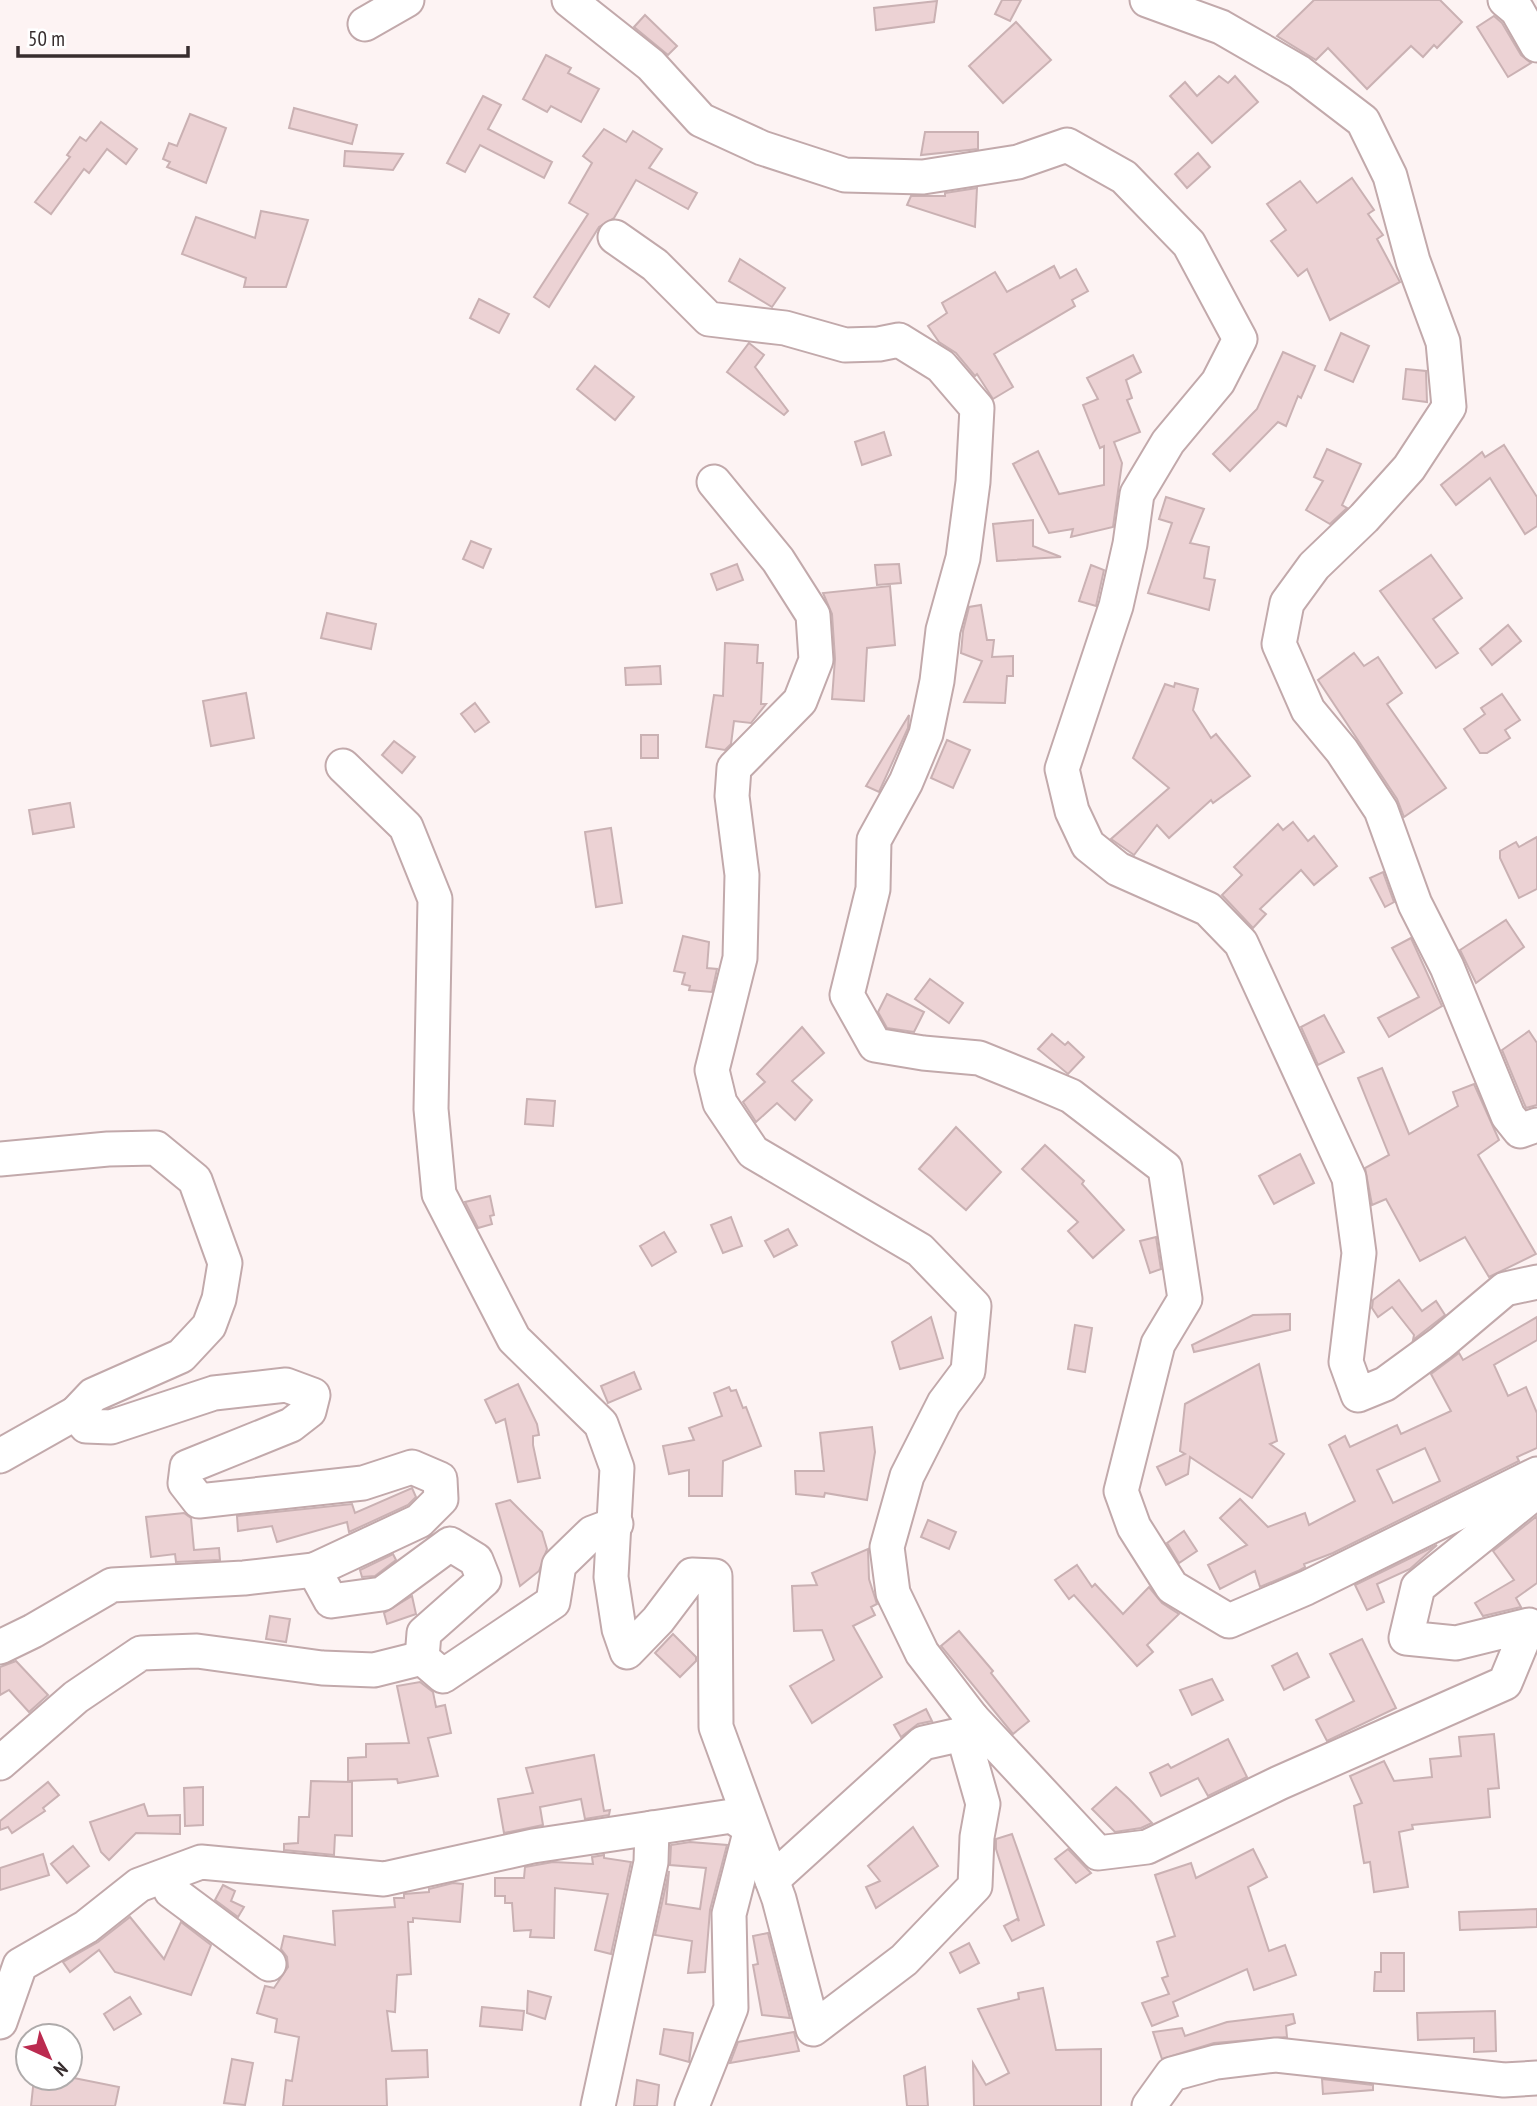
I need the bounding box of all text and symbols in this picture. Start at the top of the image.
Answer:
scale bar [18,14,187,58]
text: 50 m [28,25,65,52]
north arrow [14,2022,84,2092]
text: N [49,2057,73,2081]

